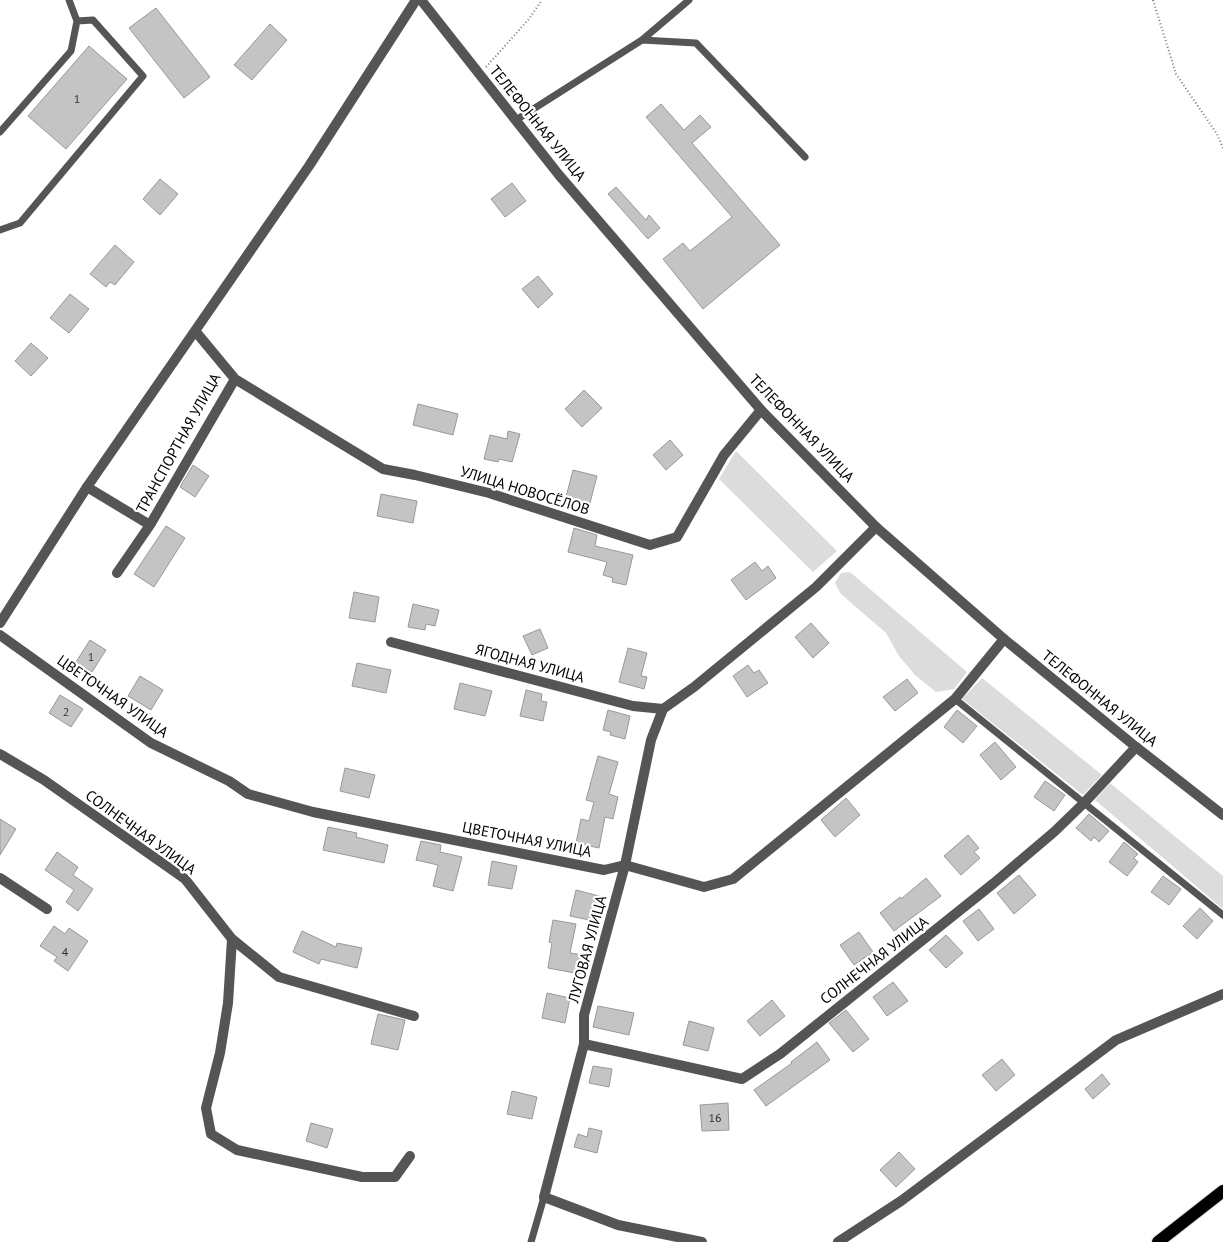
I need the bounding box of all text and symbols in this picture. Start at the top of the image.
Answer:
street label: ТЕЛЕФОННАЯ УЛИЦА [486,61,591,185]
house number: 1 [74,91,80,106]
street label: ТРАНСПОРТНАЯ УЛИЦА [132,369,225,516]
street label: ТЕЛЕФОННАЯ УЛИЦА [745,370,859,486]
street label: УЛИЦА НОВОСЁЛОВ [458,461,592,519]
street label: ЯГОДНАЯ УЛИЦА [473,639,587,687]
street label: ТЕЛЕФОННАЯ УЛИЦА [1038,646,1162,751]
house number: 1 [88,649,94,664]
street label: ЦВЕТОЧНАЯ УЛИЦА [54,651,172,742]
house number: 2 [63,704,69,719]
street label: СОЛНЕЧНАЯ УЛИЦА [82,785,200,879]
street label: ЦВЕТОЧНАЯ УЛИЦА [461,817,593,861]
street label: ЛУГОВАЯ УЛИЦА [563,893,611,1006]
street label: СОЛНЕЧНАЯ УЛИЦА [816,912,932,1008]
house number: 4 [62,944,69,959]
house number: 16 [708,1110,722,1125]

